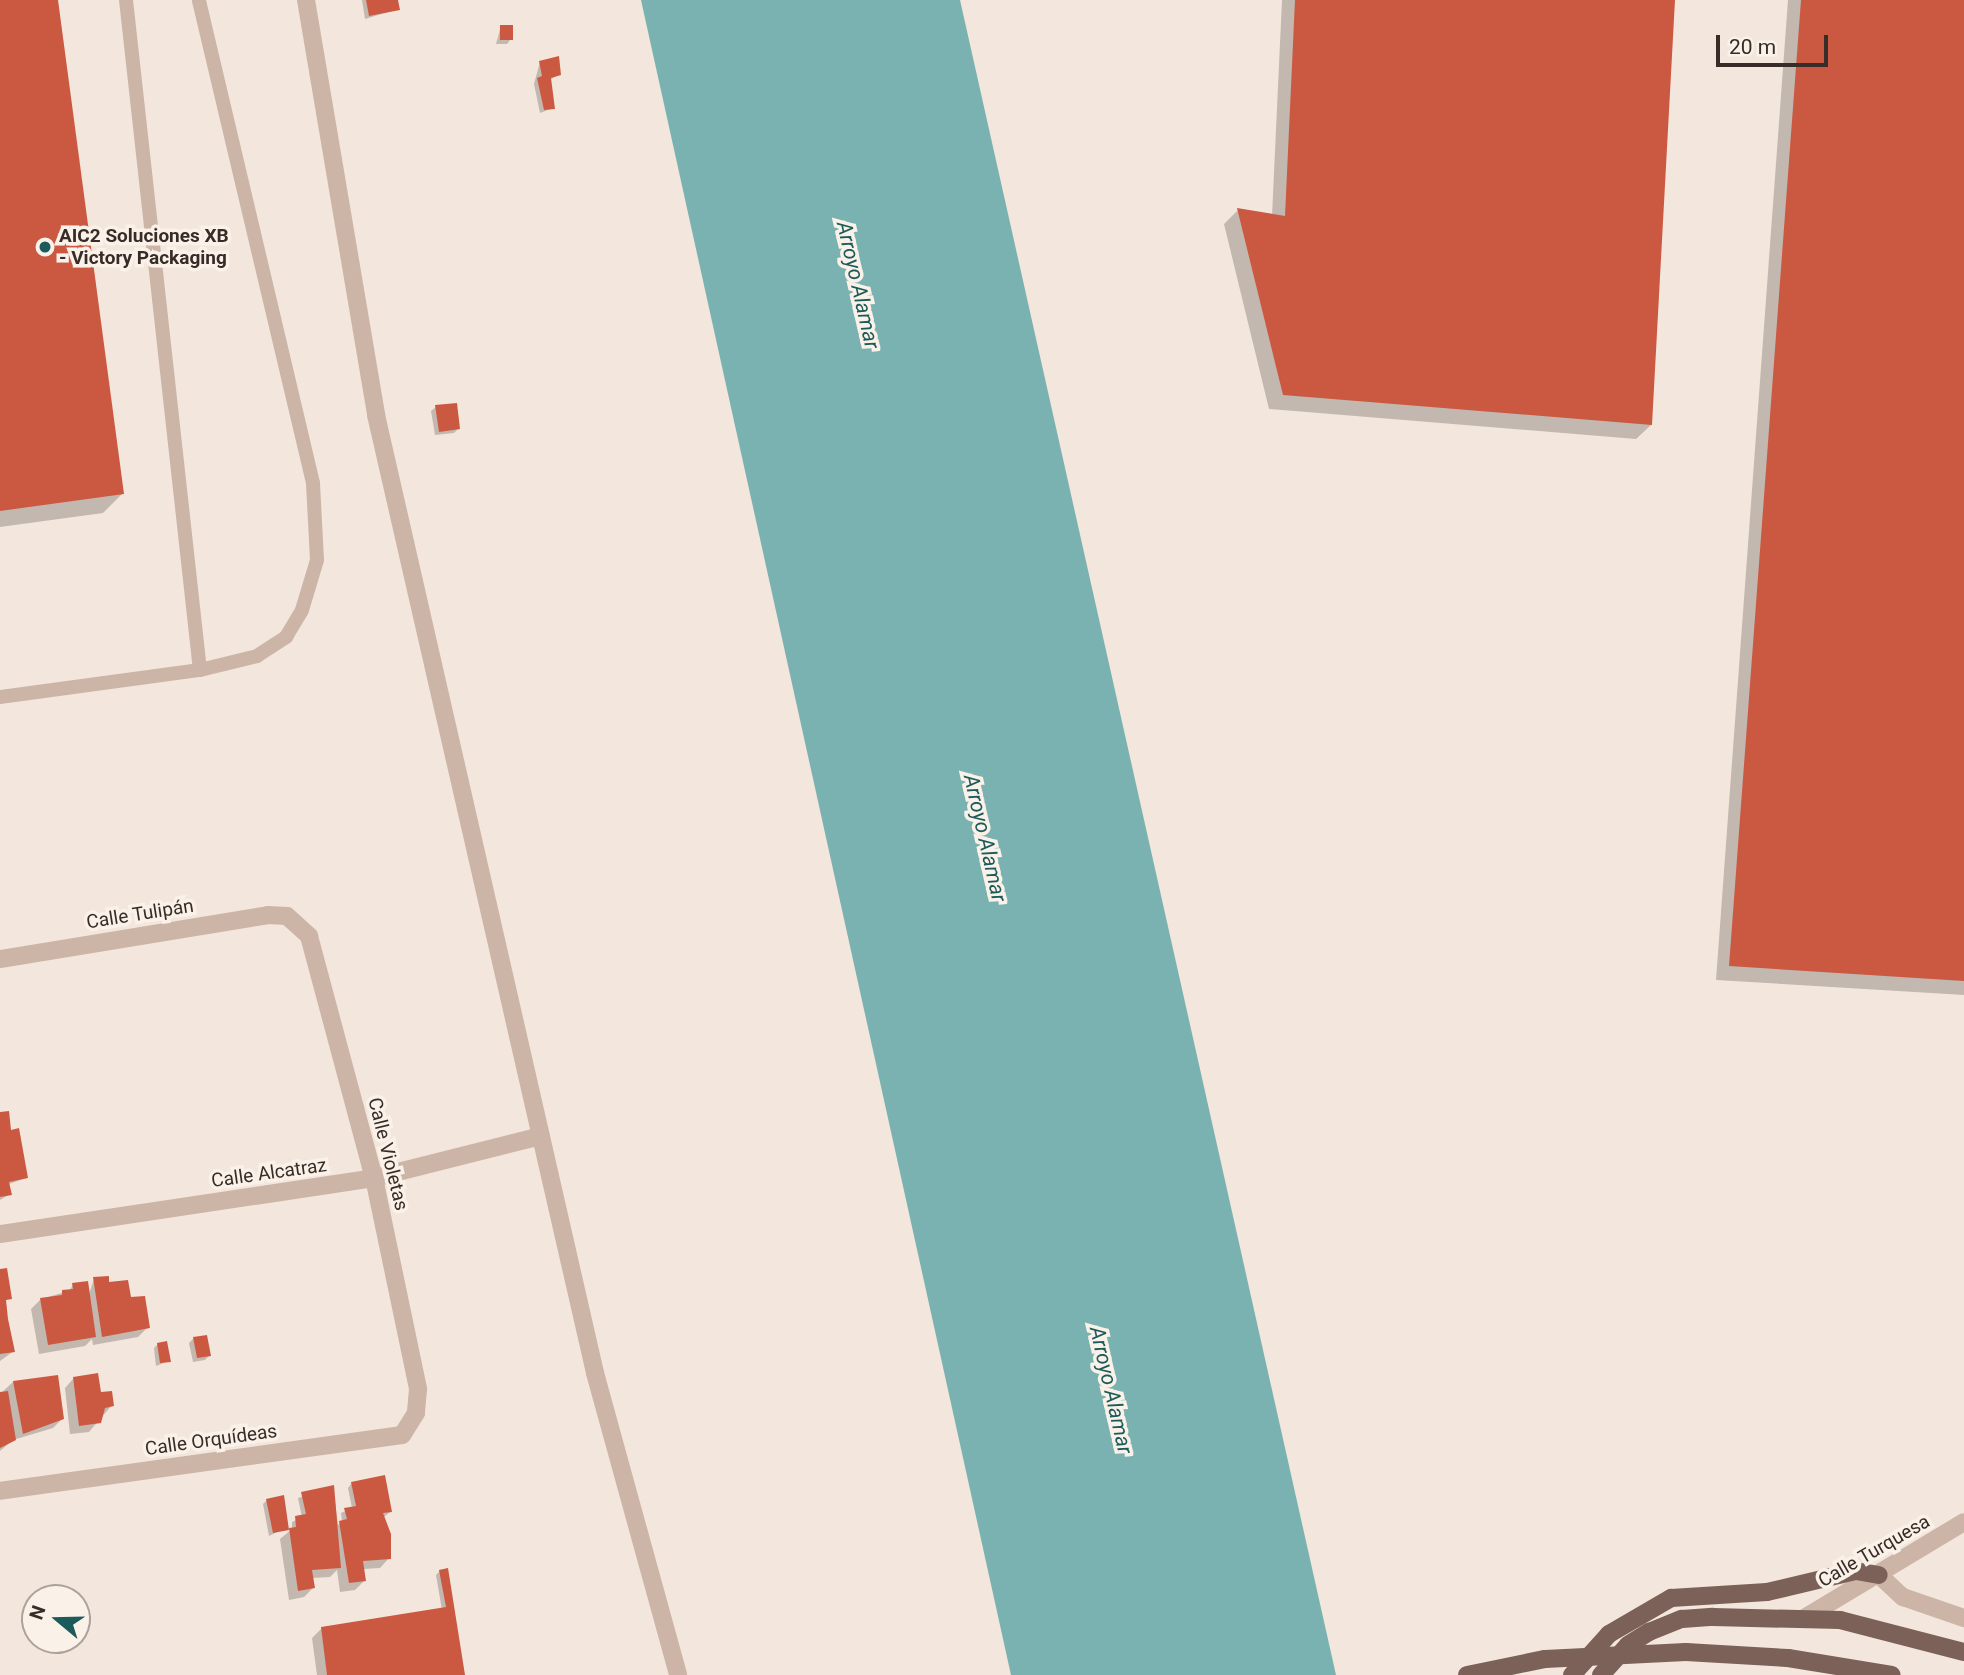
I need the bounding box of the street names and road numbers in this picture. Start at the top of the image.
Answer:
street label: Calle Tulipán [85,894,195,934]
street label: Calle Violetas [363,1095,413,1213]
street label: Calle Alcatraz [210,1154,328,1192]
street label: Calle Orquídeas [144,1419,278,1461]
street label: Calle Turquesa [1814,1510,1934,1592]

